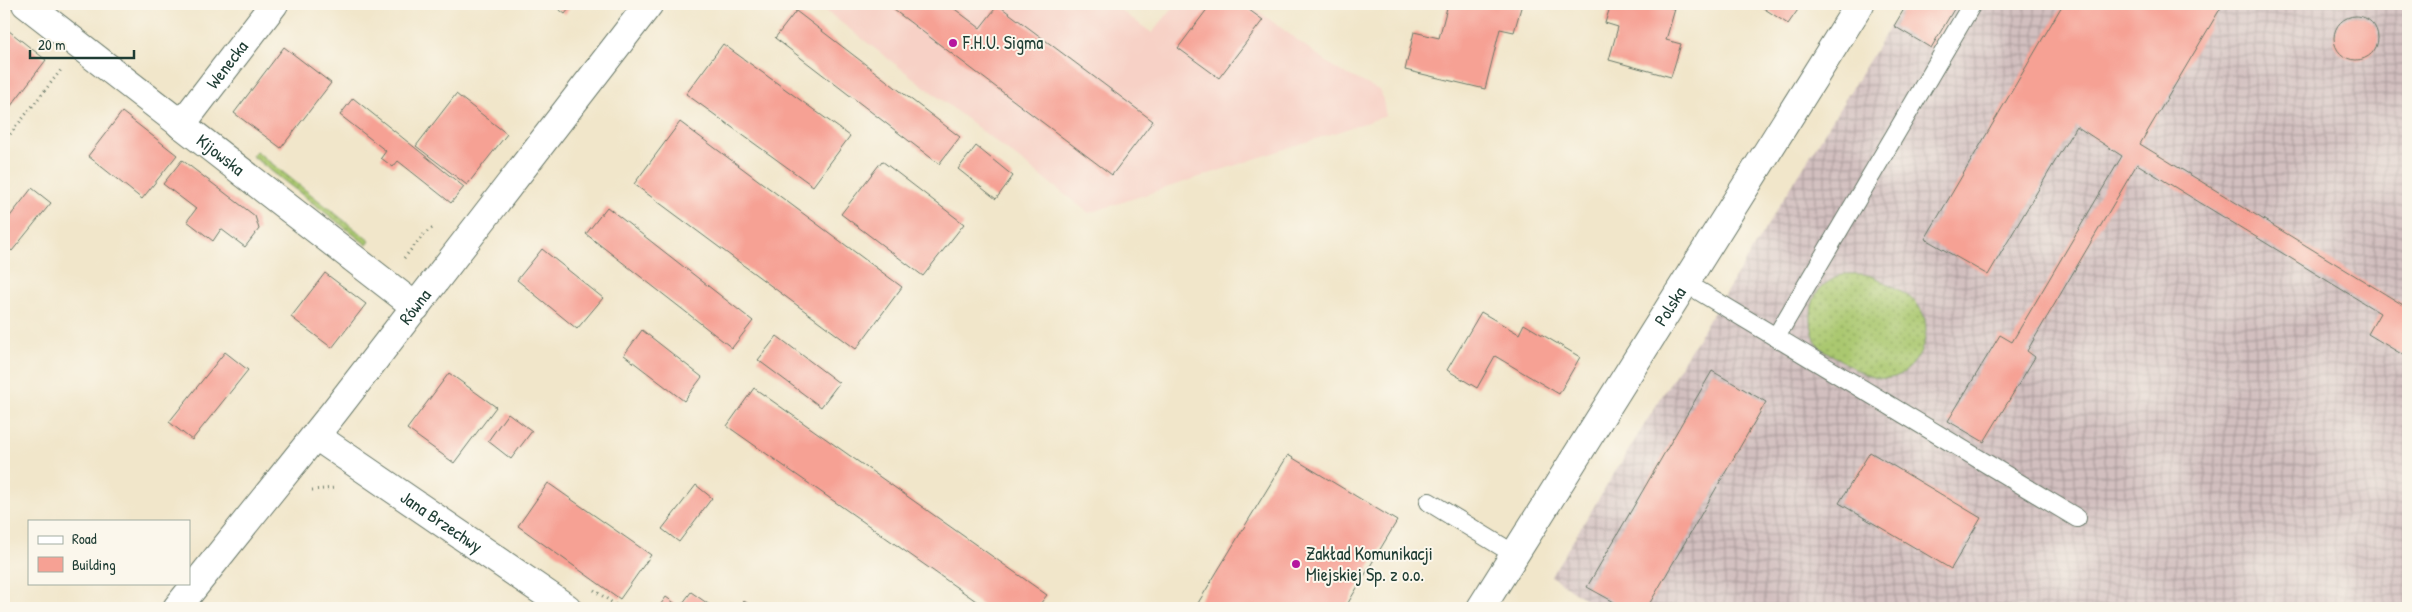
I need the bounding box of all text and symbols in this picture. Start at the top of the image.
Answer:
scale bar [30,28,134,60]
place label: F.H.U. Sigma [962,30,1043,55]
text: 20 m [38,34,65,55]
street label: Wenecka [200,35,254,94]
marker: F.H.U. Sigma [947,37,959,49]
street label: Kijowska [191,128,250,181]
street label: Polska [1648,282,1692,331]
street label: Równa [393,283,437,330]
street label: Jana Brzechwy [396,484,488,559]
legend [28,520,190,584]
text: Road [72,528,97,549]
place label: Zakład Komunikacji Miejskiej Sp. z o.o. [1306,541,1433,587]
text: Building [72,554,116,575]
marker: Zakład Komunikacji Miejskiej Sp. z o.o. [1290,558,1302,570]

